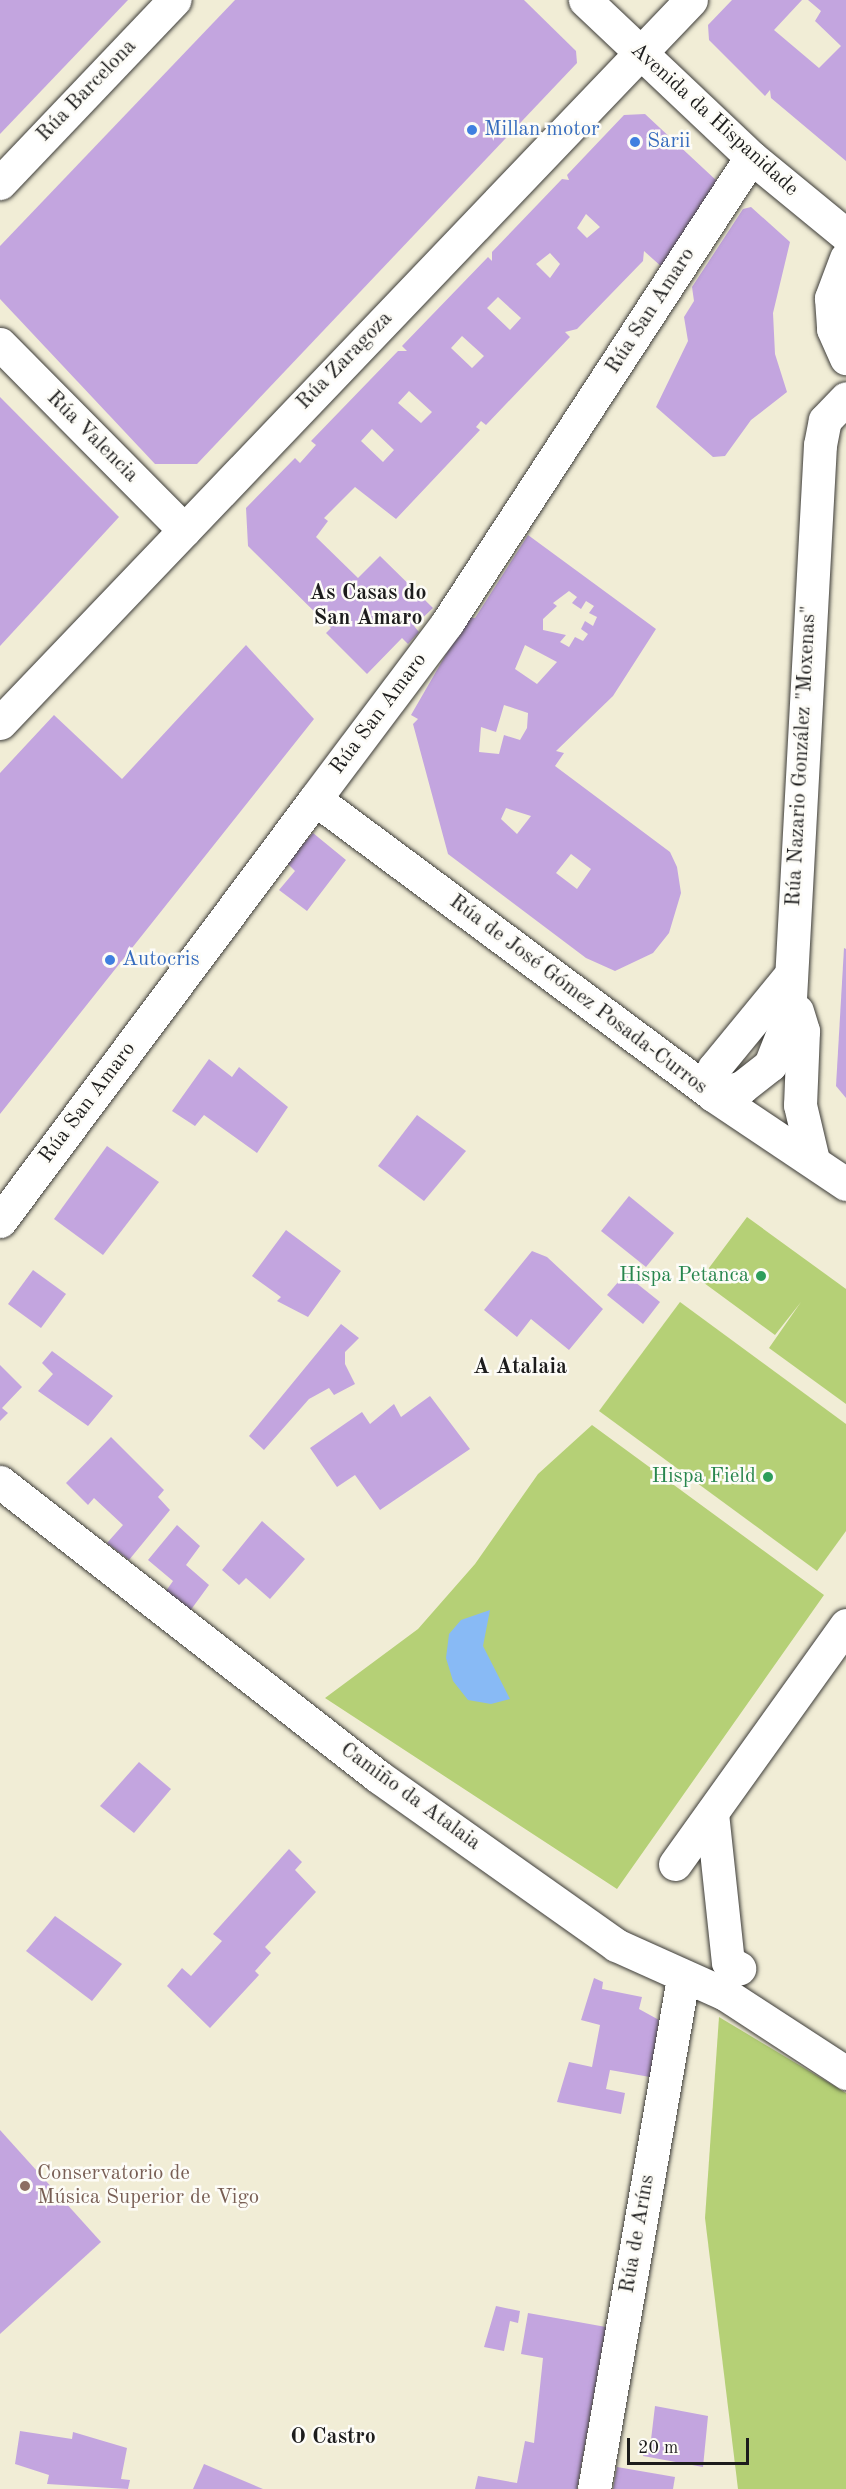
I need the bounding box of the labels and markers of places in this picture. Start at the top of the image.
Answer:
place label: Millan motor [484,117,600,143]
marker: Millan motor [465,123,479,137]
place label: Sarii [647,129,690,155]
marker: Sarii [628,135,642,149]
place label: Autocris [122,947,200,973]
marker: Autocris [103,953,117,967]
place label: Hispa Petanca [619,1263,749,1289]
marker: Hispa Petanca [754,1269,768,1283]
place label: Hispa Field [651,1464,756,1490]
marker: Hispa Field [761,1470,775,1484]
place label: Conservatorio de Música Superior de Vigo [37,2161,259,2211]
marker: Conservatorio de Música Superior de Vigo [18,2179,32,2193]

